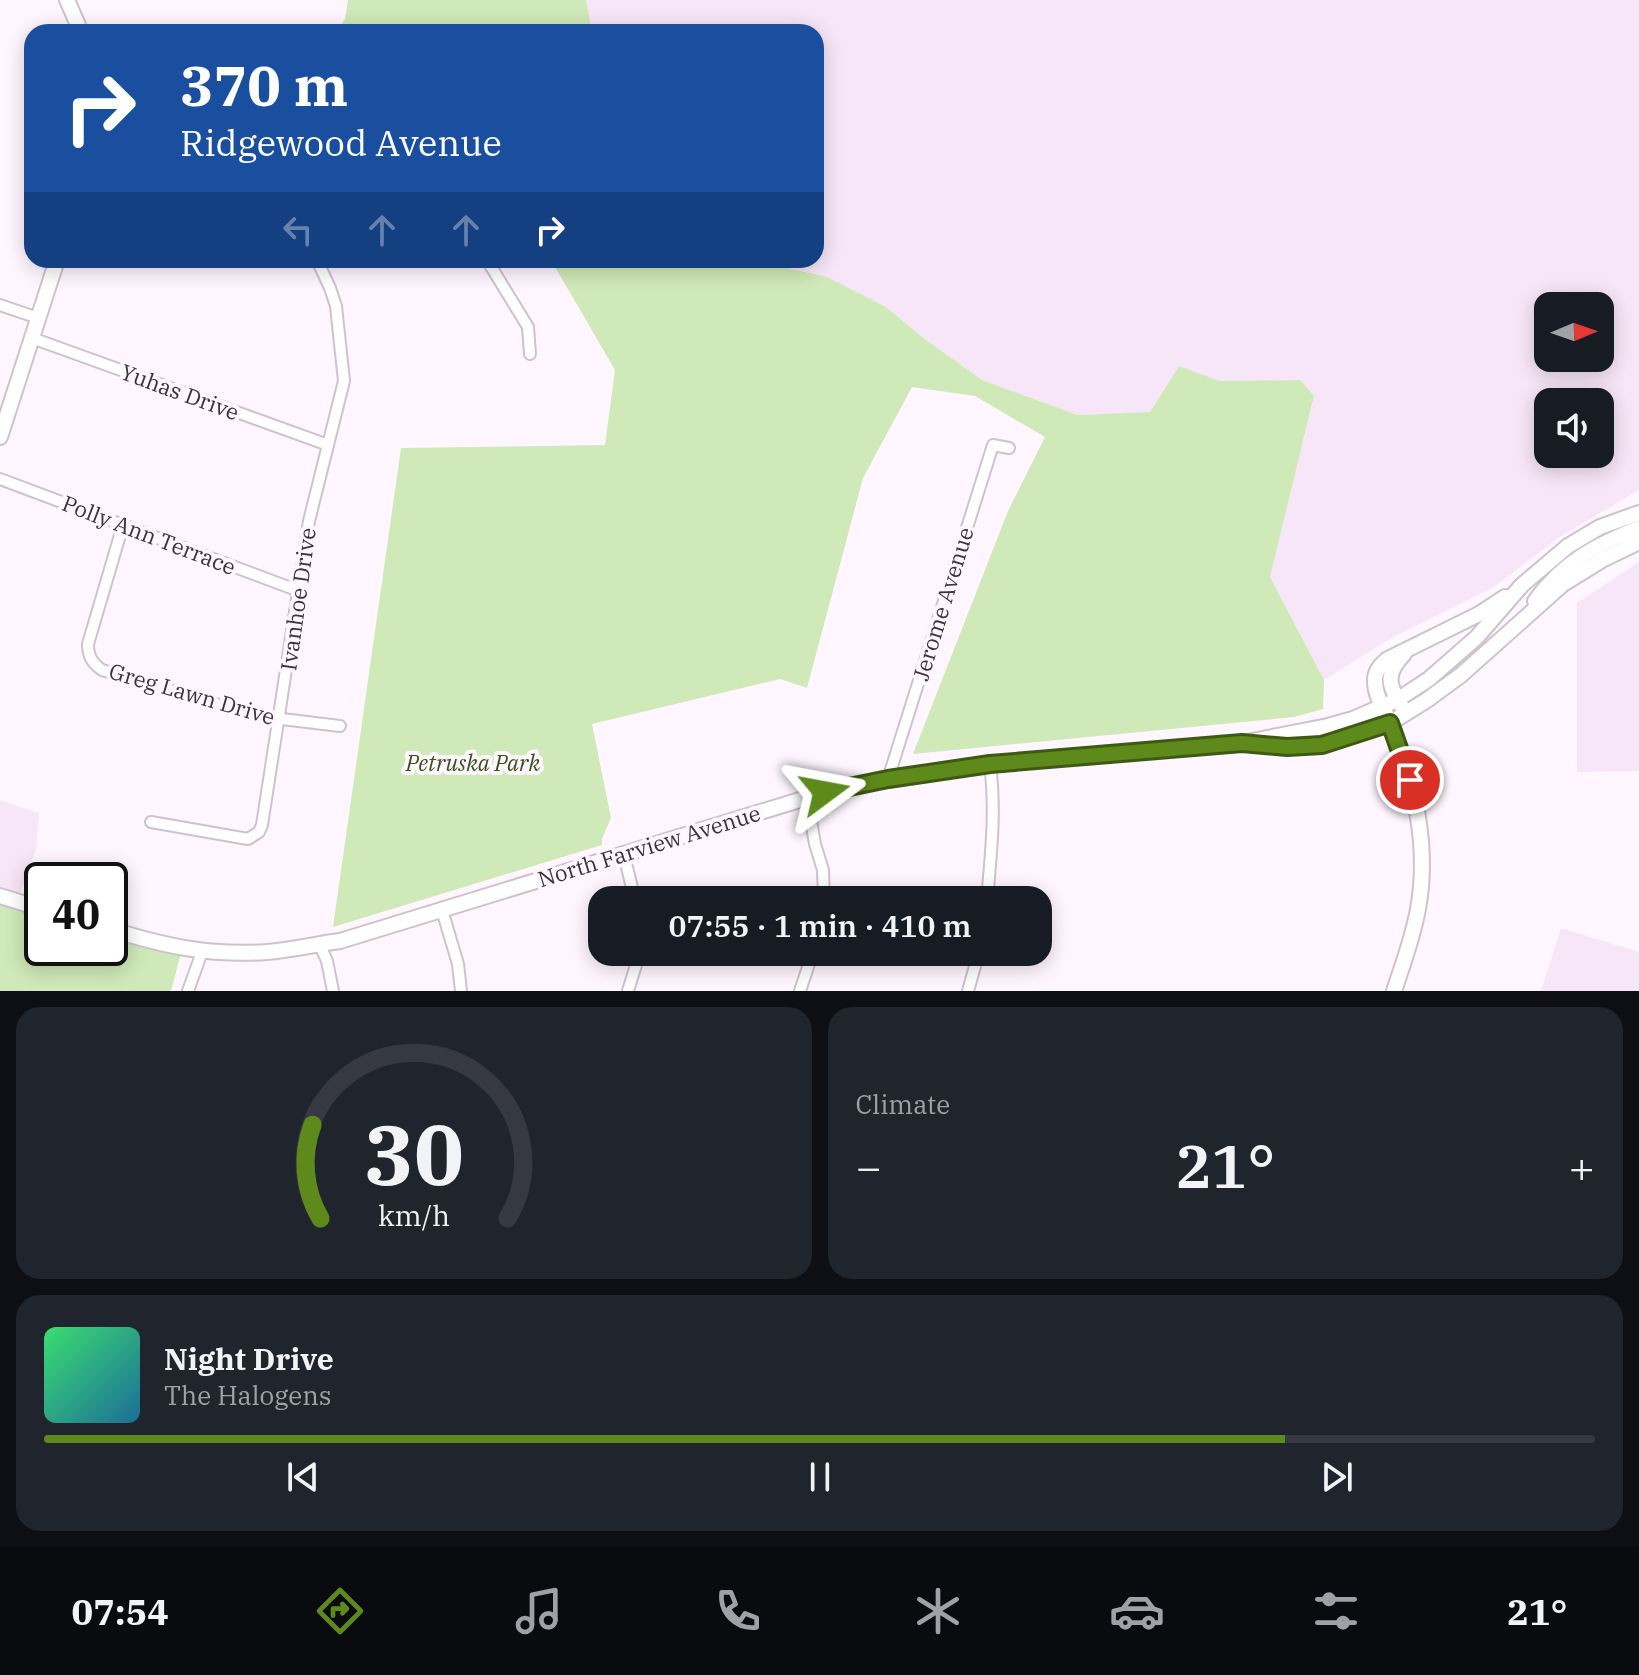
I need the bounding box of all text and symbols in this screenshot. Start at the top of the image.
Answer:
text: 370 m [180,49,348,121]
icon: right [48,56,152,160]
text: Ridgewood Avenue [180,119,502,166]
icon: left [276,208,320,252]
icon: ahead [360,208,404,252]
icon: ahead [444,208,488,252]
icon: right [528,208,572,252]
north arrow [1534,292,1614,372]
map controls [1534,292,1614,468]
street label: Yuhas Drive [117,357,243,426]
button: sound [1534,388,1614,468]
street label: Polly Ann Terrace [58,488,240,581]
street label: Jerome Avenue [905,524,980,684]
street label: Ivanhoe Drive [273,526,322,672]
street label: Greg Lawn Drive [106,656,278,731]
pin [1376,746,1444,814]
park label: Petruska Park [405,748,541,777]
position arrow [783,750,867,834]
icon: arrive [1388,758,1432,802]
street label: North Farview Avenue [534,798,764,893]
speed limit sign: 40 [24,862,128,966]
text: 07:55 · 1 min · 410 m [669,906,971,945]
text: Climate [856,1087,950,1121]
text: 30 [364,1100,464,1208]
text: 21° [1175,1126,1275,1205]
text: − [856,1138,882,1195]
text: + [1569,1138,1595,1195]
text: km/h [378,1197,450,1234]
text: Night Drive [164,1339,334,1378]
text: The Halogens [164,1378,332,1412]
icon: previous [281,1455,325,1499]
icon: pause [798,1455,842,1499]
icon: next [1315,1455,1359,1499]
icon: directions [312,1583,368,1639]
icon: music [511,1583,567,1639]
icon: phone [710,1583,766,1639]
icon: climate [910,1583,966,1639]
icon: car [1109,1583,1165,1639]
icon: filters [1308,1583,1364,1639]
text: 07:54 [72,1588,169,1635]
text: 21° [1507,1588,1567,1635]

